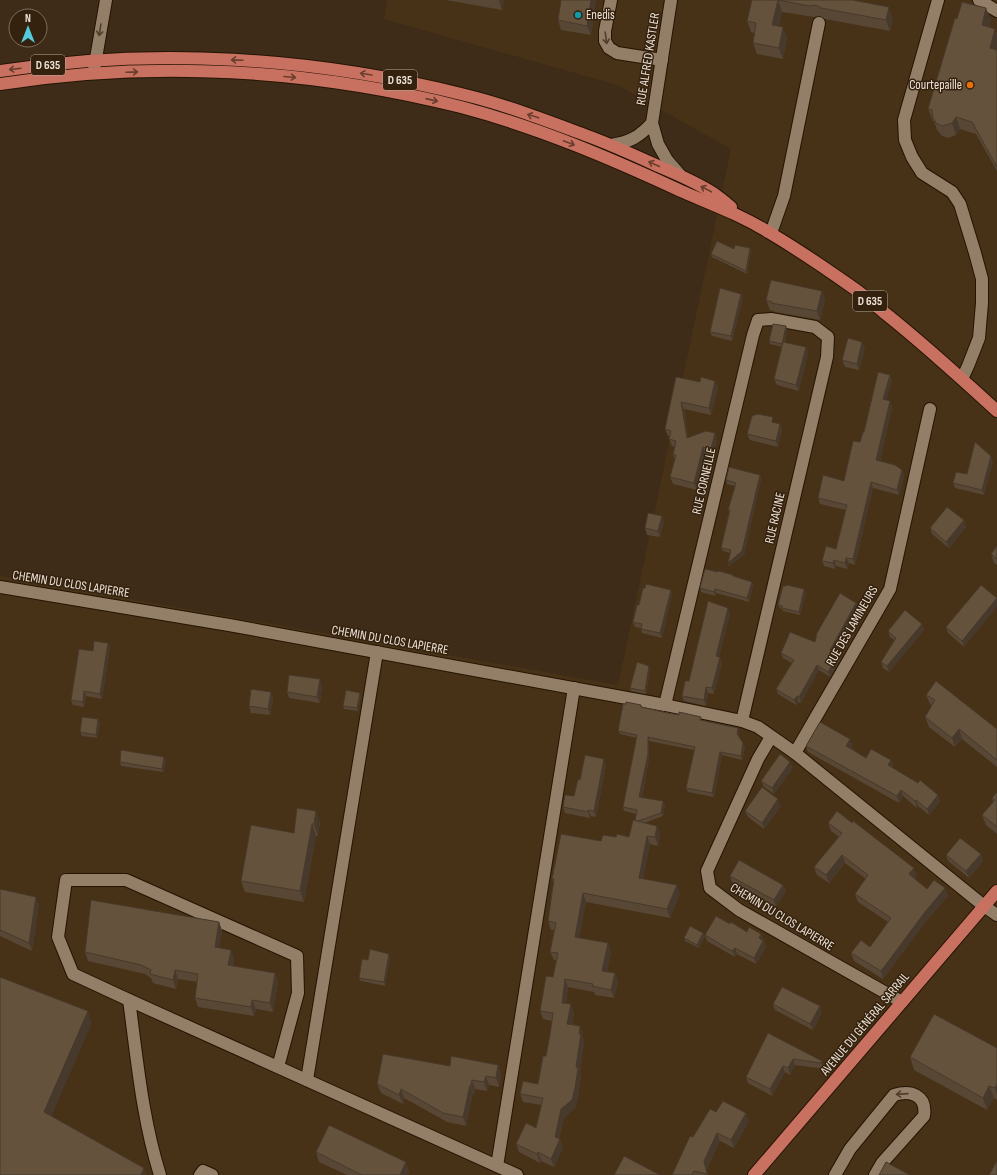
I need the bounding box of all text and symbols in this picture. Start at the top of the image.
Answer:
place label: Enedis [586,7,615,23]
north arrow [8,8,48,48]
marker: Enedis [573,10,583,20]
text: N [25,12,31,25]
street label: RUE ALFRED KASTLER [633,12,663,106]
one-way arrow [96,23,104,36]
one-way arrow [602,32,610,45]
road number: D 635 [31,55,65,75]
one-way arrow [231,56,244,64]
one-way arrow [9,65,22,73]
one-way arrow [125,68,138,76]
one-way arrow [360,70,373,78]
road number: D 635 [383,70,417,90]
one-way arrow [283,73,296,80]
place label: Courtepaille [909,77,962,93]
marker: Courtepaille [965,80,975,90]
one-way arrow [425,97,438,105]
one-way arrow [527,112,540,119]
one-way arrow [562,140,574,148]
one-way arrow [648,159,660,167]
one-way arrow [700,185,712,192]
road number: D 635 [853,291,887,311]
street label: RUE CORNEILLE [689,446,719,516]
street label: RUE RACINE [761,491,789,545]
street label: CHEMIN DU CLOS LAPIERRE [11,567,131,601]
street label: RUE DES LAMINEURS [823,583,882,669]
street label: CHEMIN DU CLOS LAPIERRE [330,622,450,658]
street label: CHEMIN DU CLOS LAPIERRE [727,880,837,954]
street label: AVENUE DU GÉNÉRAL SARRAIL [816,969,913,1080]
one-way arrow [896,1090,909,1098]

